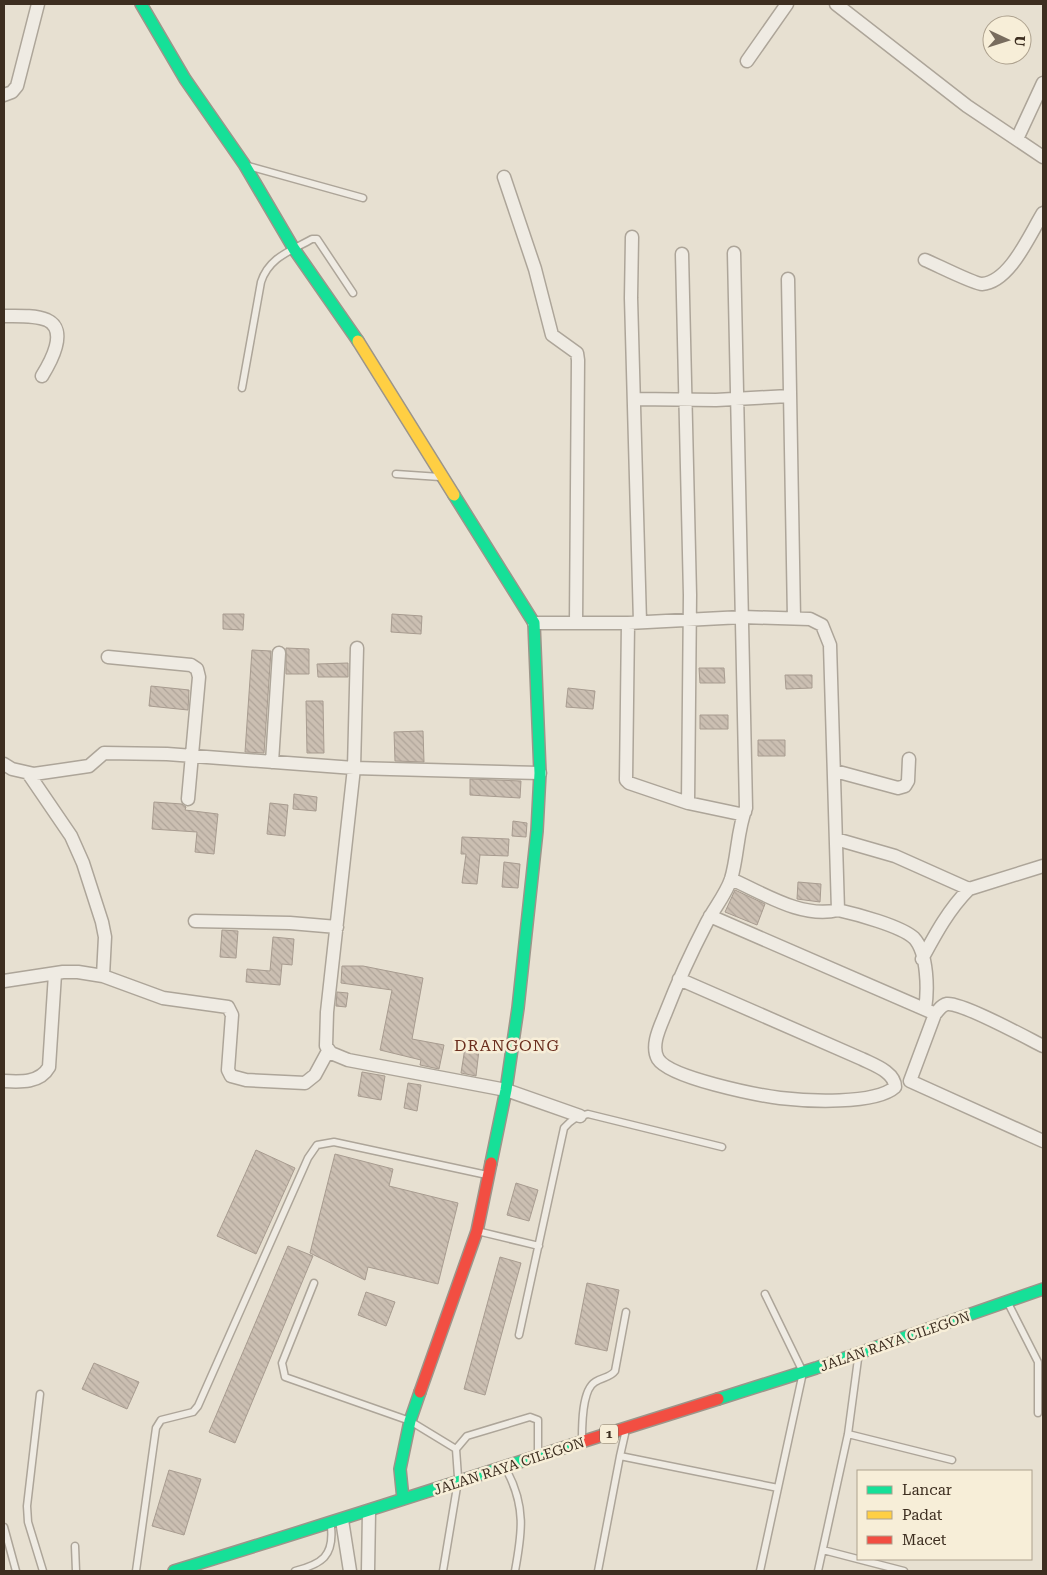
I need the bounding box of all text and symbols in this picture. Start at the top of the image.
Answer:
north arrow [982,15,1032,65]
text: U [1012,35,1028,47]
district label: DRANGONG [454,1036,560,1055]
street label: JALAN RAYA CILEGON [818,1308,972,1374]
road number: 1 [600,1425,618,1444]
street label: JALAN RAYA CILEGON [432,1434,586,1498]
legend [857,1470,1032,1560]
text: Lancar [902,1481,952,1499]
text: Padat [902,1506,943,1524]
text: Macet [902,1531,947,1549]

